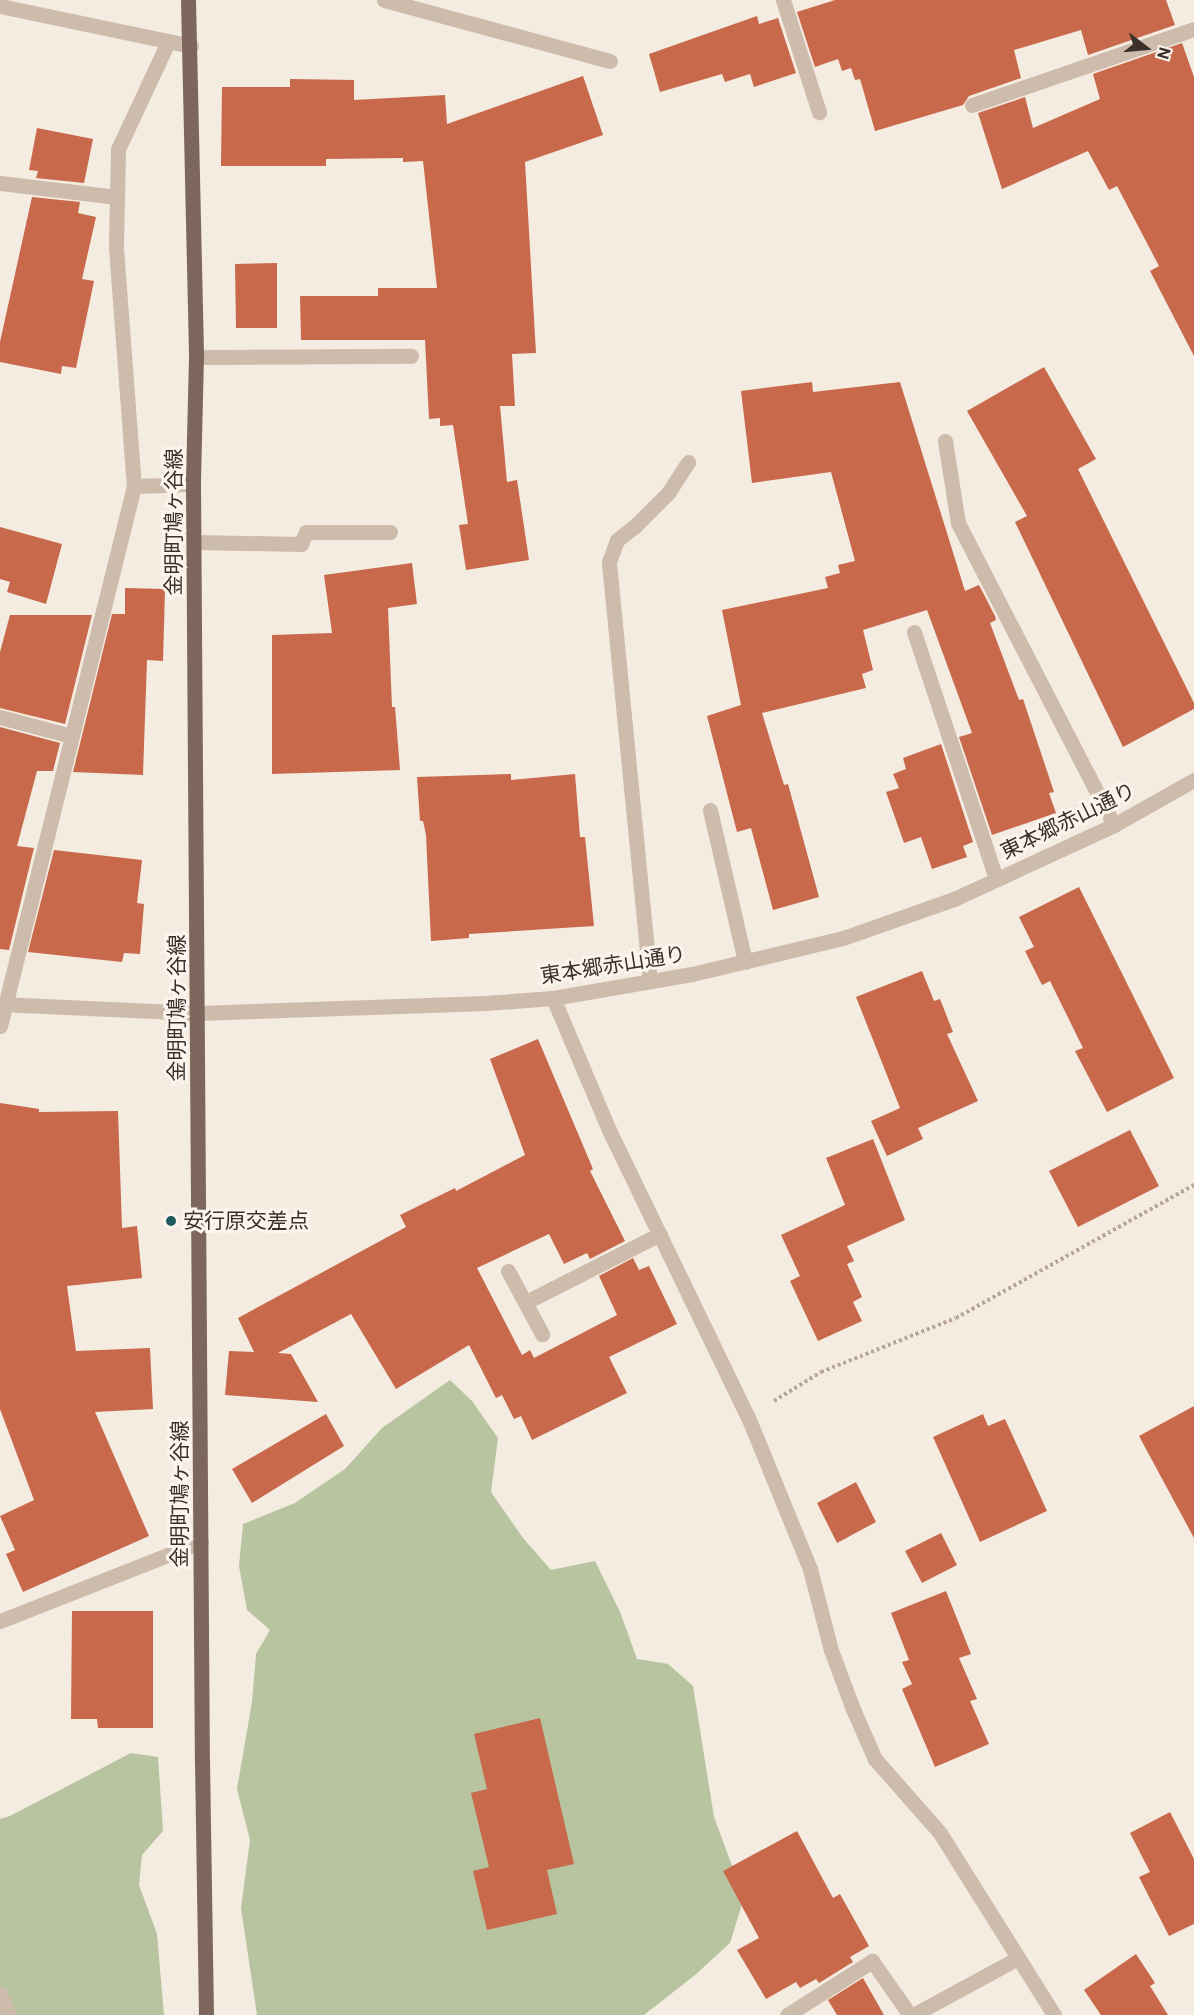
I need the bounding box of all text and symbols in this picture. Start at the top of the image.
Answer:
north arrow [1116,18,1176,78]
text: N [1153,45,1174,61]
street label: 金明町鳩ヶ谷線 [161,449,187,595]
street label: 東本郷赤山通り [996,777,1140,865]
street label: 金明町鳩ヶ谷線 [164,935,190,1081]
street label: 東本郷赤山通り [538,941,688,989]
place label: 安行原交差点 [183,1208,309,1234]
marker: 安行原交差点 [164,1214,178,1228]
street label: 金明町鳩ヶ谷線 [167,1421,193,1567]

